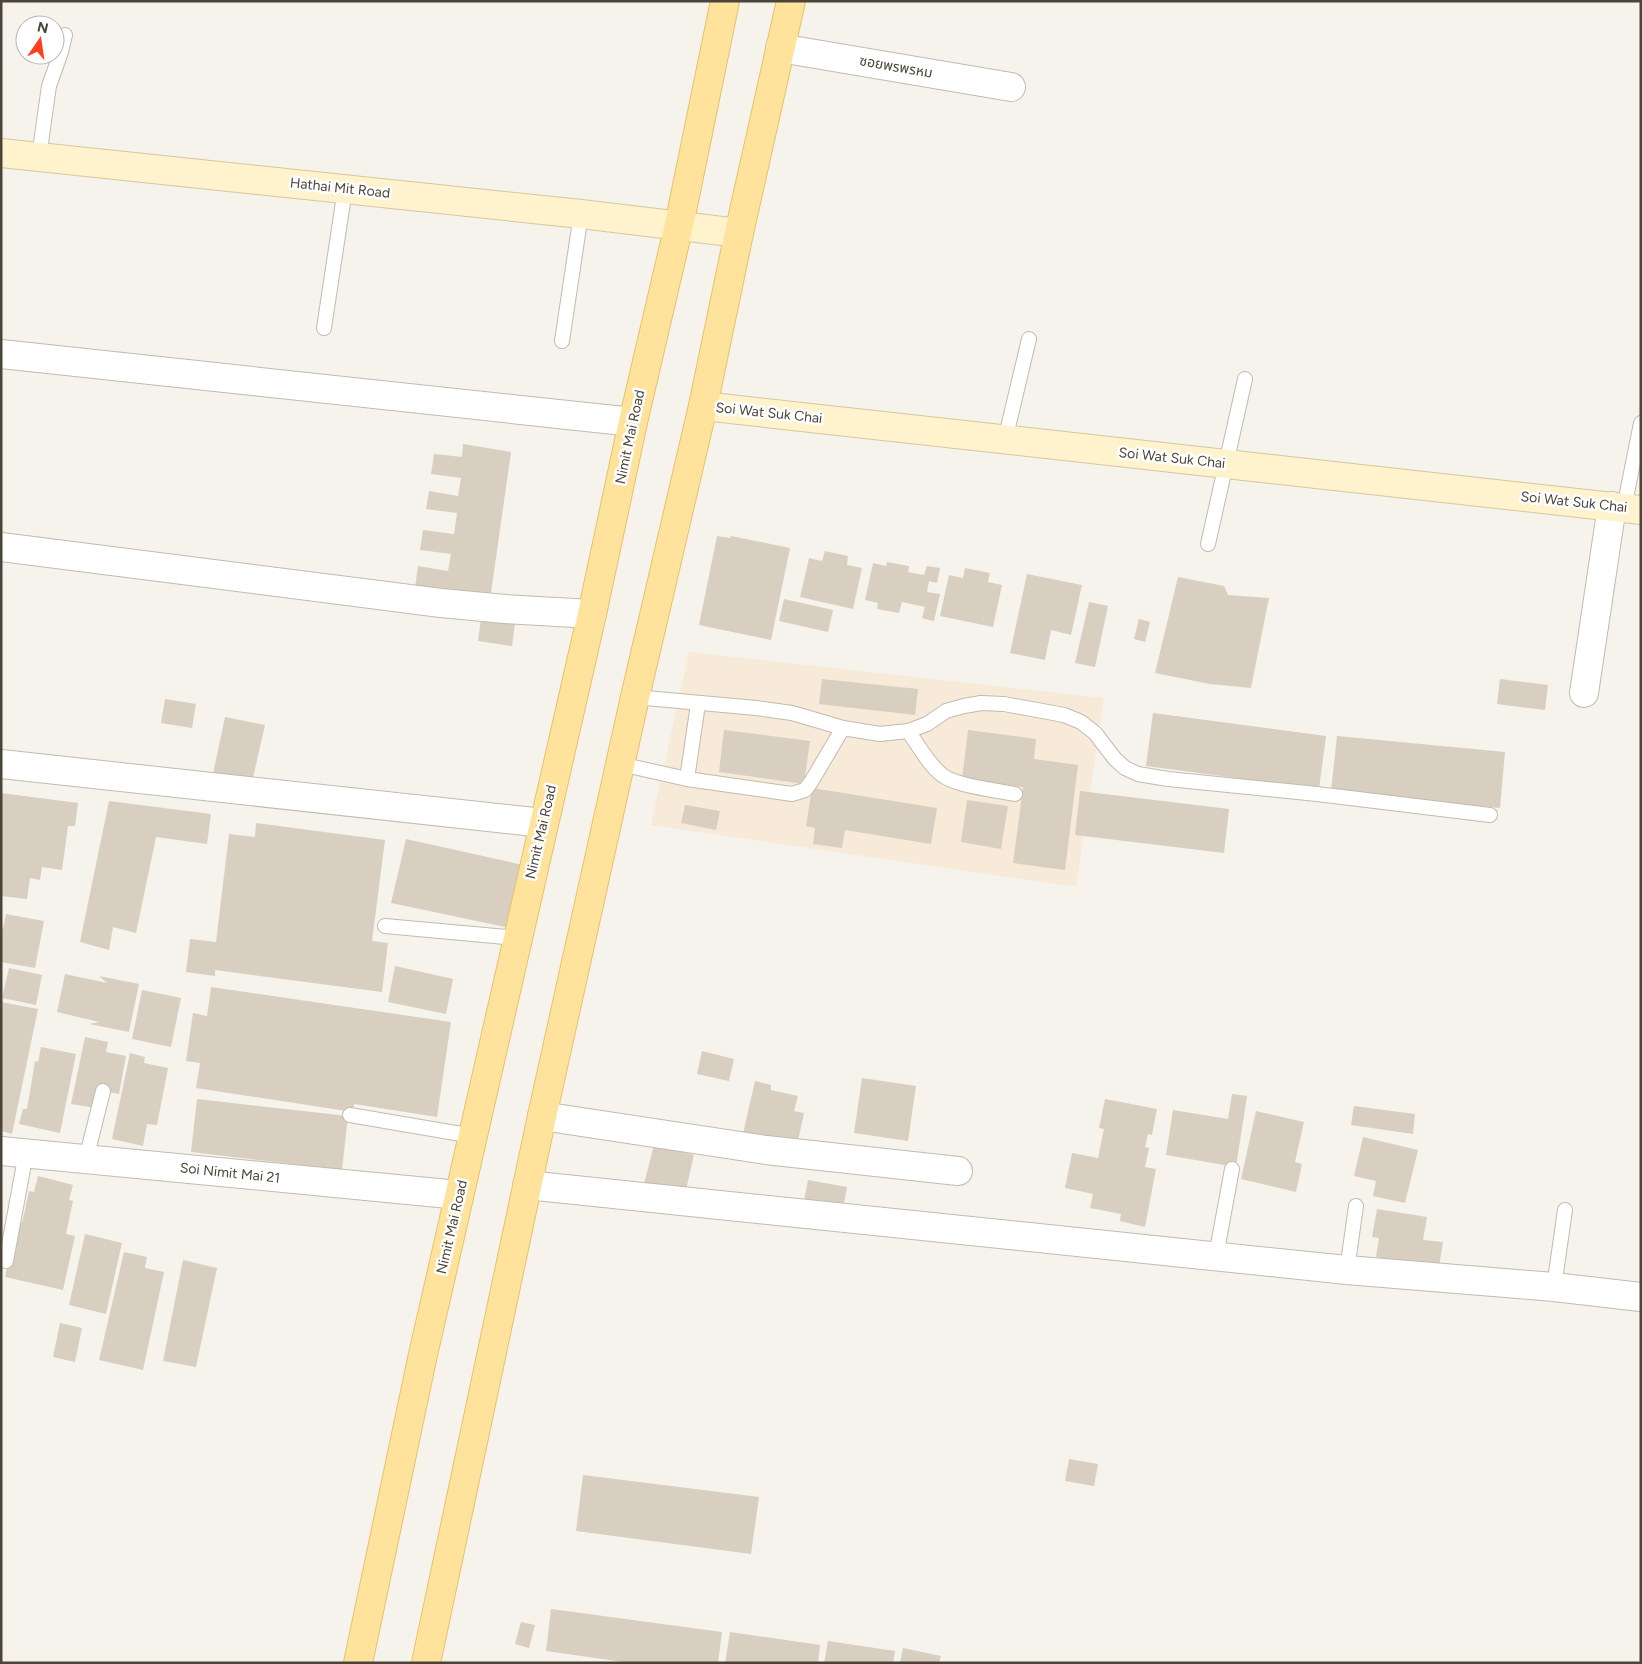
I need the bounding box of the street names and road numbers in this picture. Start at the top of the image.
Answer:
street label: ซอยพรพรหม [858,52,934,82]
street label: Hathai Mit Road [289,174,391,202]
street label: Nimit Mai Road [612,388,648,486]
street label: Soi Wat Suk Chai [715,399,823,427]
street label: Soi Wat Suk Chai [1118,444,1226,472]
street label: Soi Wat Suk Chai [1520,488,1628,516]
street label: Nimit Mai Road [522,783,560,881]
street label: Soi Nimit Mai 21 [179,1159,281,1187]
street label: Nimit Mai Road [433,1178,471,1276]

